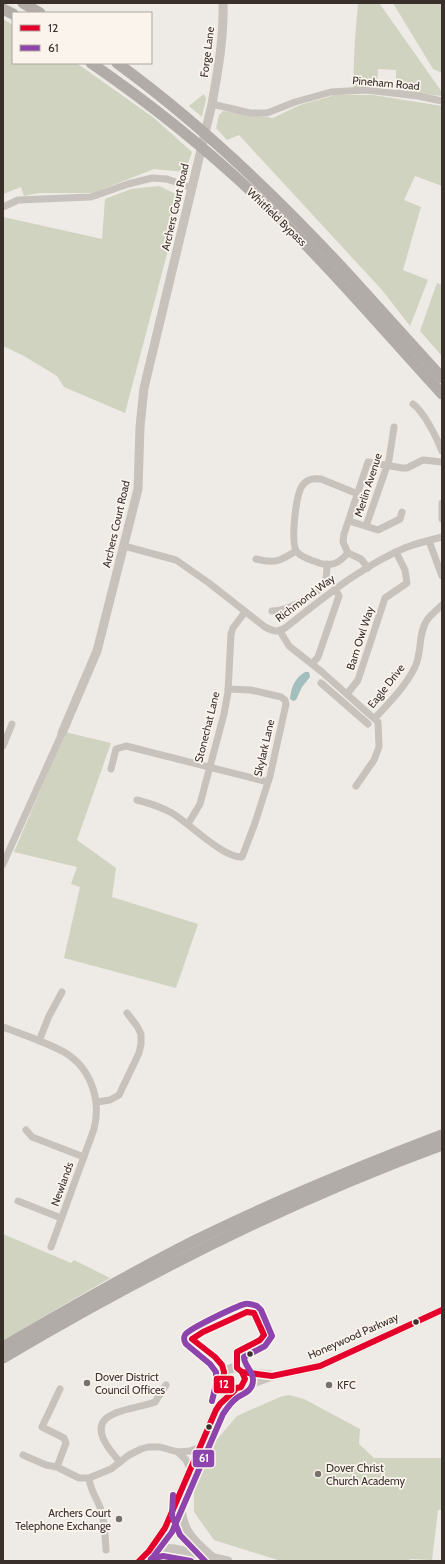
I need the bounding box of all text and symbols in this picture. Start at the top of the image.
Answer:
legend [12,12,152,64]
text: 12 [48,20,58,35]
street label: Forge Lane [197,26,217,78]
text: 61 [48,40,59,55]
street label: Pineham Road [352,73,420,93]
street label: Archers Court Road [158,162,192,252]
street label: Whitfield Bypass [244,185,310,249]
street label: Merlin Avenue [351,451,385,519]
street label: Archers Court Road [99,479,133,569]
street label: Richmond Way [272,571,338,625]
street label: Barn Owl Way [343,604,377,672]
street label: Eagle Drive [364,661,408,711]
street label: Stonechat Lane [191,690,223,764]
street label: Skylark Lane [251,718,277,778]
street label: Newlands [48,1160,77,1208]
street label: Honeywood Parkway [305,1310,401,1362]
unlabelled marker [411,1317,421,1327]
unlabelled marker [245,1349,255,1359]
place label: Dover District Council Offices [95,1370,166,1397]
line badge: 12 [213,1375,235,1394]
text: 12 [219,1377,229,1391]
marker: Dover District Council Offices [82,1378,92,1388]
place label: KFC [337,1378,356,1392]
marker: KFC [324,1380,334,1390]
unlabelled marker [204,1422,214,1432]
line badge: 61 [192,1449,215,1468]
text: 61 [199,1451,209,1465]
place label: Dover Christ Church Academy [326,1461,405,1488]
marker: Dover Christ Church Academy [313,1469,323,1479]
place label: Archers Court Telephone Exchange [15,1506,111,1533]
marker: Archers Court Telephone Exchange [114,1514,124,1524]

